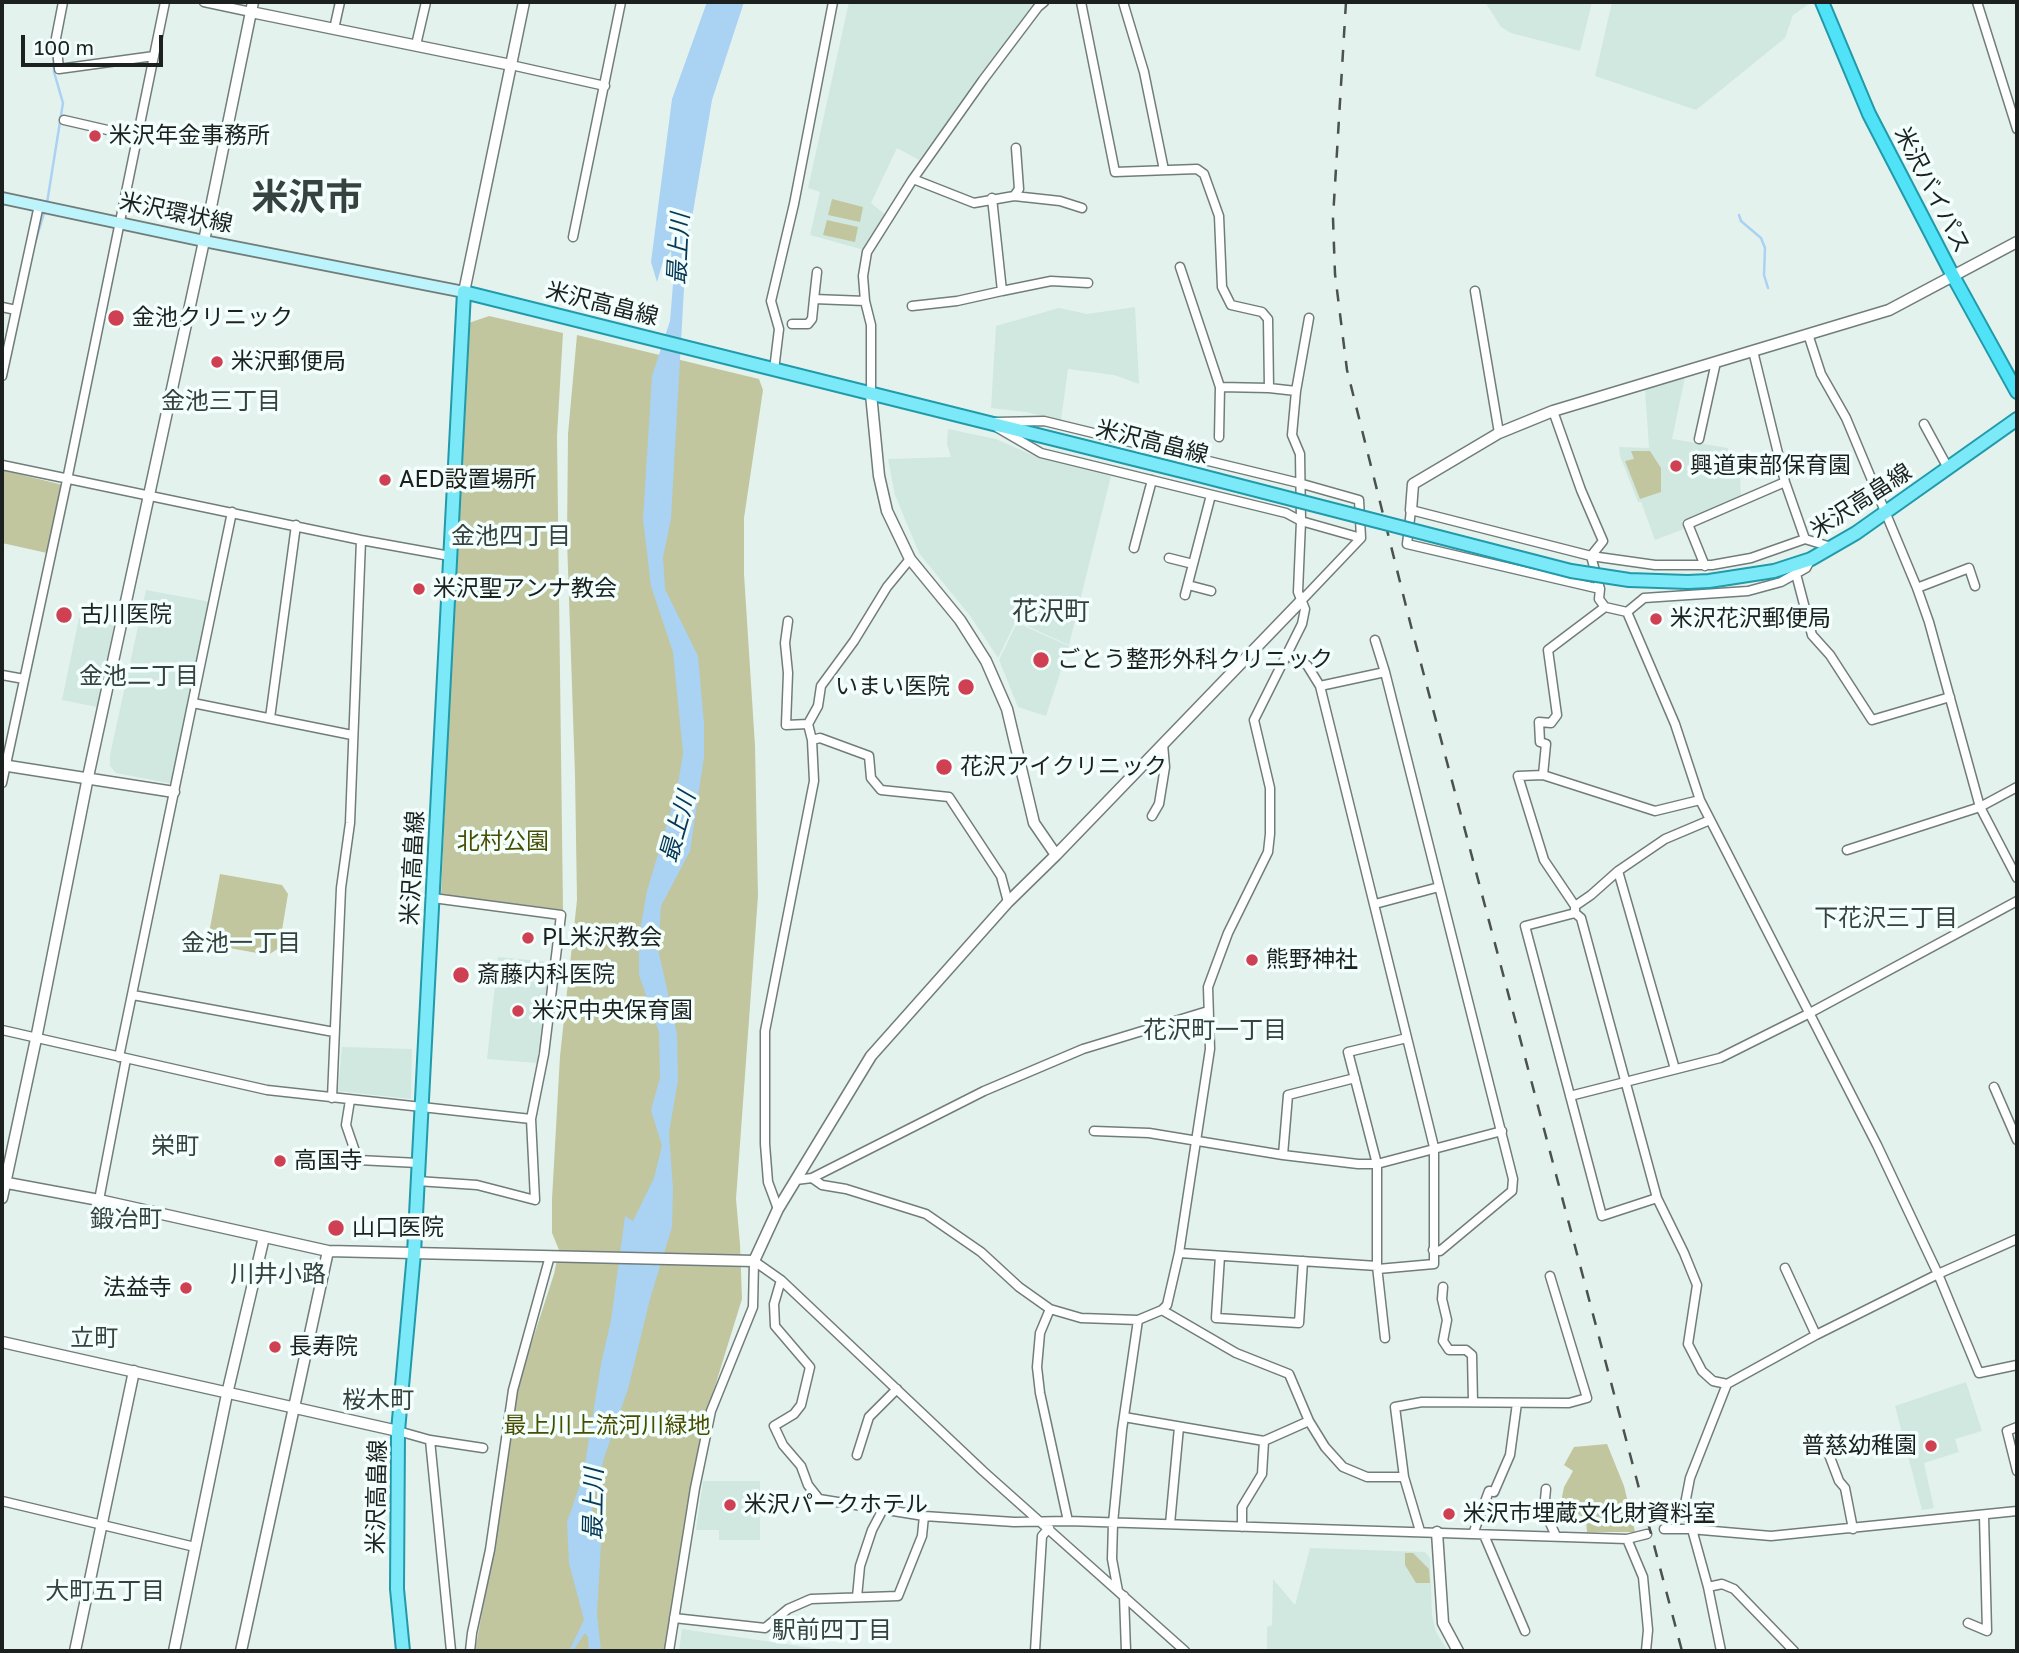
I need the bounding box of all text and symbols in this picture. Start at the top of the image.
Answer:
scale bar [24,21,166,65]
text: 100 m [34,34,94,60]
place label: 米沢年金事務所 [109,122,270,150]
street label: 米沢バイパス [1888,122,1976,258]
marker: 米沢年金事務所 [87,128,103,144]
district label: 米沢市 [252,176,362,220]
street label: 米沢環状線 [117,188,235,238]
water label: 最上川 [663,212,695,286]
street label: 米沢高畠線 [543,277,661,331]
place label: 金池クリニック [132,304,293,332]
marker: 金池クリニック [106,308,126,328]
place label: 米沢郵便局 [231,348,346,376]
marker: 米沢郵便局 [209,354,225,370]
district label: 金池三丁目 [161,387,281,415]
street label: 米沢高畠線 [1093,415,1211,469]
place label: 興道東部保育園 [1690,452,1851,480]
marker: 興道東部保育園 [1668,458,1684,474]
street label: 米沢高畠線 [1805,458,1917,544]
place label: AED設置場所 [399,466,537,494]
marker: AED設置場所 [377,472,393,488]
district label: 金池四丁目 [451,522,571,550]
place label: 米沢聖アンナ教会 [433,575,617,603]
marker: 米沢聖アンナ教会 [411,581,427,597]
district label: 花沢町 [1012,596,1090,628]
place label: 古川医院 [80,601,172,629]
marker: 古川医院 [54,605,74,625]
place label: 米沢花沢郵便局 [1670,605,1831,633]
marker: 米沢花沢郵便局 [1648,611,1664,627]
place label: ごとう整形外科クリニック [1057,646,1333,674]
marker: ごとう整形外科クリニック [1031,650,1051,670]
district label: 金池二丁目 [79,662,199,690]
place label: いまい医院 [835,673,950,701]
marker: いまい医院 [956,677,976,697]
place label: 花沢アイクリニック [960,753,1167,781]
marker: 花沢アイクリニック [934,757,954,777]
water label: 最上川 [654,788,702,866]
street label: 米沢高畠線 [396,810,430,926]
park label: 北村公園 [457,828,549,856]
district label: 下花沢三丁目 [1814,904,1958,932]
place label: PL米沢教会 [542,924,662,952]
district label: 金池一丁目 [181,929,301,957]
marker: PL米沢教会 [520,930,536,946]
place label: 熊野神社 [1266,946,1358,974]
marker: 熊野神社 [1244,952,1260,968]
place label: 斎藤内科医院 [477,961,615,989]
marker: 斎藤内科医院 [451,965,471,985]
place label: 米沢中央保育園 [532,997,693,1025]
marker: 米沢中央保育園 [510,1003,526,1019]
district label: 花沢町一丁目 [1143,1016,1287,1044]
district label: 栄町 [151,1132,199,1160]
place label: 高国寺 [294,1147,363,1175]
marker: 高国寺 [272,1153,288,1169]
district label: 鍛冶町 [90,1205,162,1233]
place label: 山口医院 [352,1214,444,1242]
marker: 山口医院 [326,1218,346,1238]
district label: 川井小路 [230,1260,326,1288]
place label: 法益寺 [103,1274,172,1302]
marker: 法益寺 [178,1280,194,1296]
district label: 立町 [70,1324,118,1352]
place label: 長寿院 [289,1333,358,1361]
marker: 長寿院 [267,1339,283,1355]
district label: 桜木町 [342,1386,414,1414]
park label: 最上川上流河川緑地 [504,1412,710,1440]
place label: 普慈幼稚園 [1802,1432,1917,1460]
marker: 普慈幼稚園 [1923,1438,1939,1454]
street label: 米沢高畠線 [362,1439,392,1555]
water label: 最上川 [579,1468,609,1540]
place label: 米沢パークホテル [744,1491,928,1519]
marker: 米沢パークホテル [722,1497,738,1513]
place label: 米沢市埋蔵文化財資料室 [1463,1500,1716,1528]
marker: 米沢市埋蔵文化財資料室 [1441,1506,1457,1522]
district label: 大町五丁目 [45,1577,165,1605]
district label: 駅前四丁目 [772,1616,892,1644]

